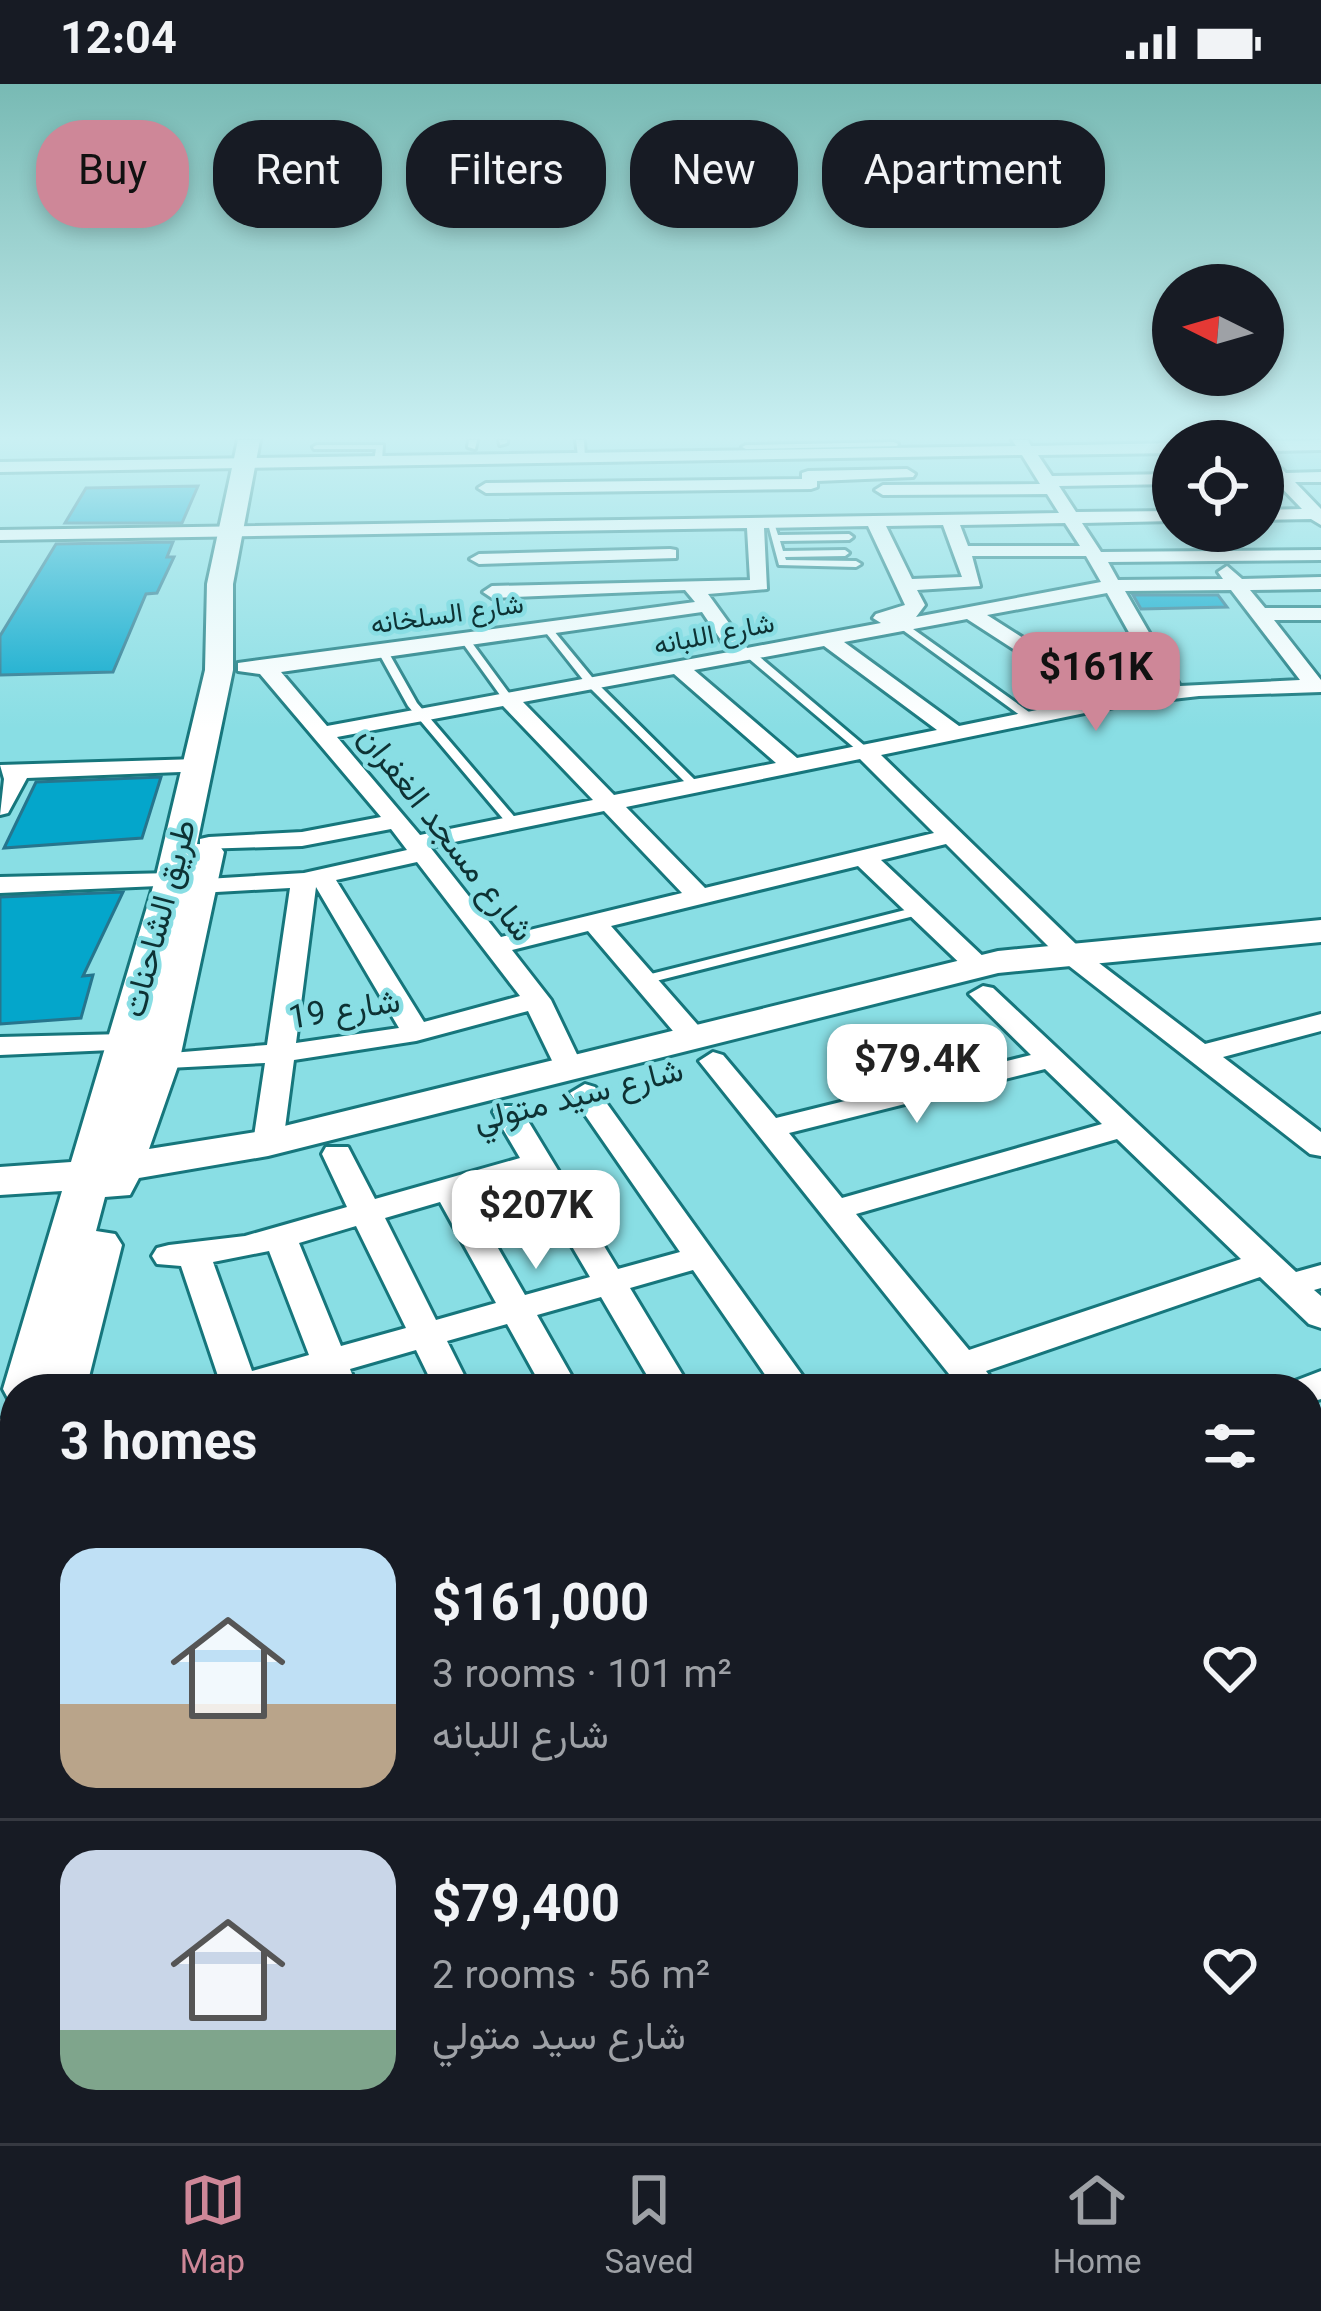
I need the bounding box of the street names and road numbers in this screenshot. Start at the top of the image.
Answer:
street label: شارع السلخانه [368,584,527,648]
street label: شارع اللبانه [650,604,779,669]
street label: شارع مسجد الغفران [343,716,545,955]
street label: طريق الشاحنات [110,814,213,1024]
street label: شارع 19 [285,977,404,1046]
street label: شارع سيد متولي [469,1047,689,1149]

